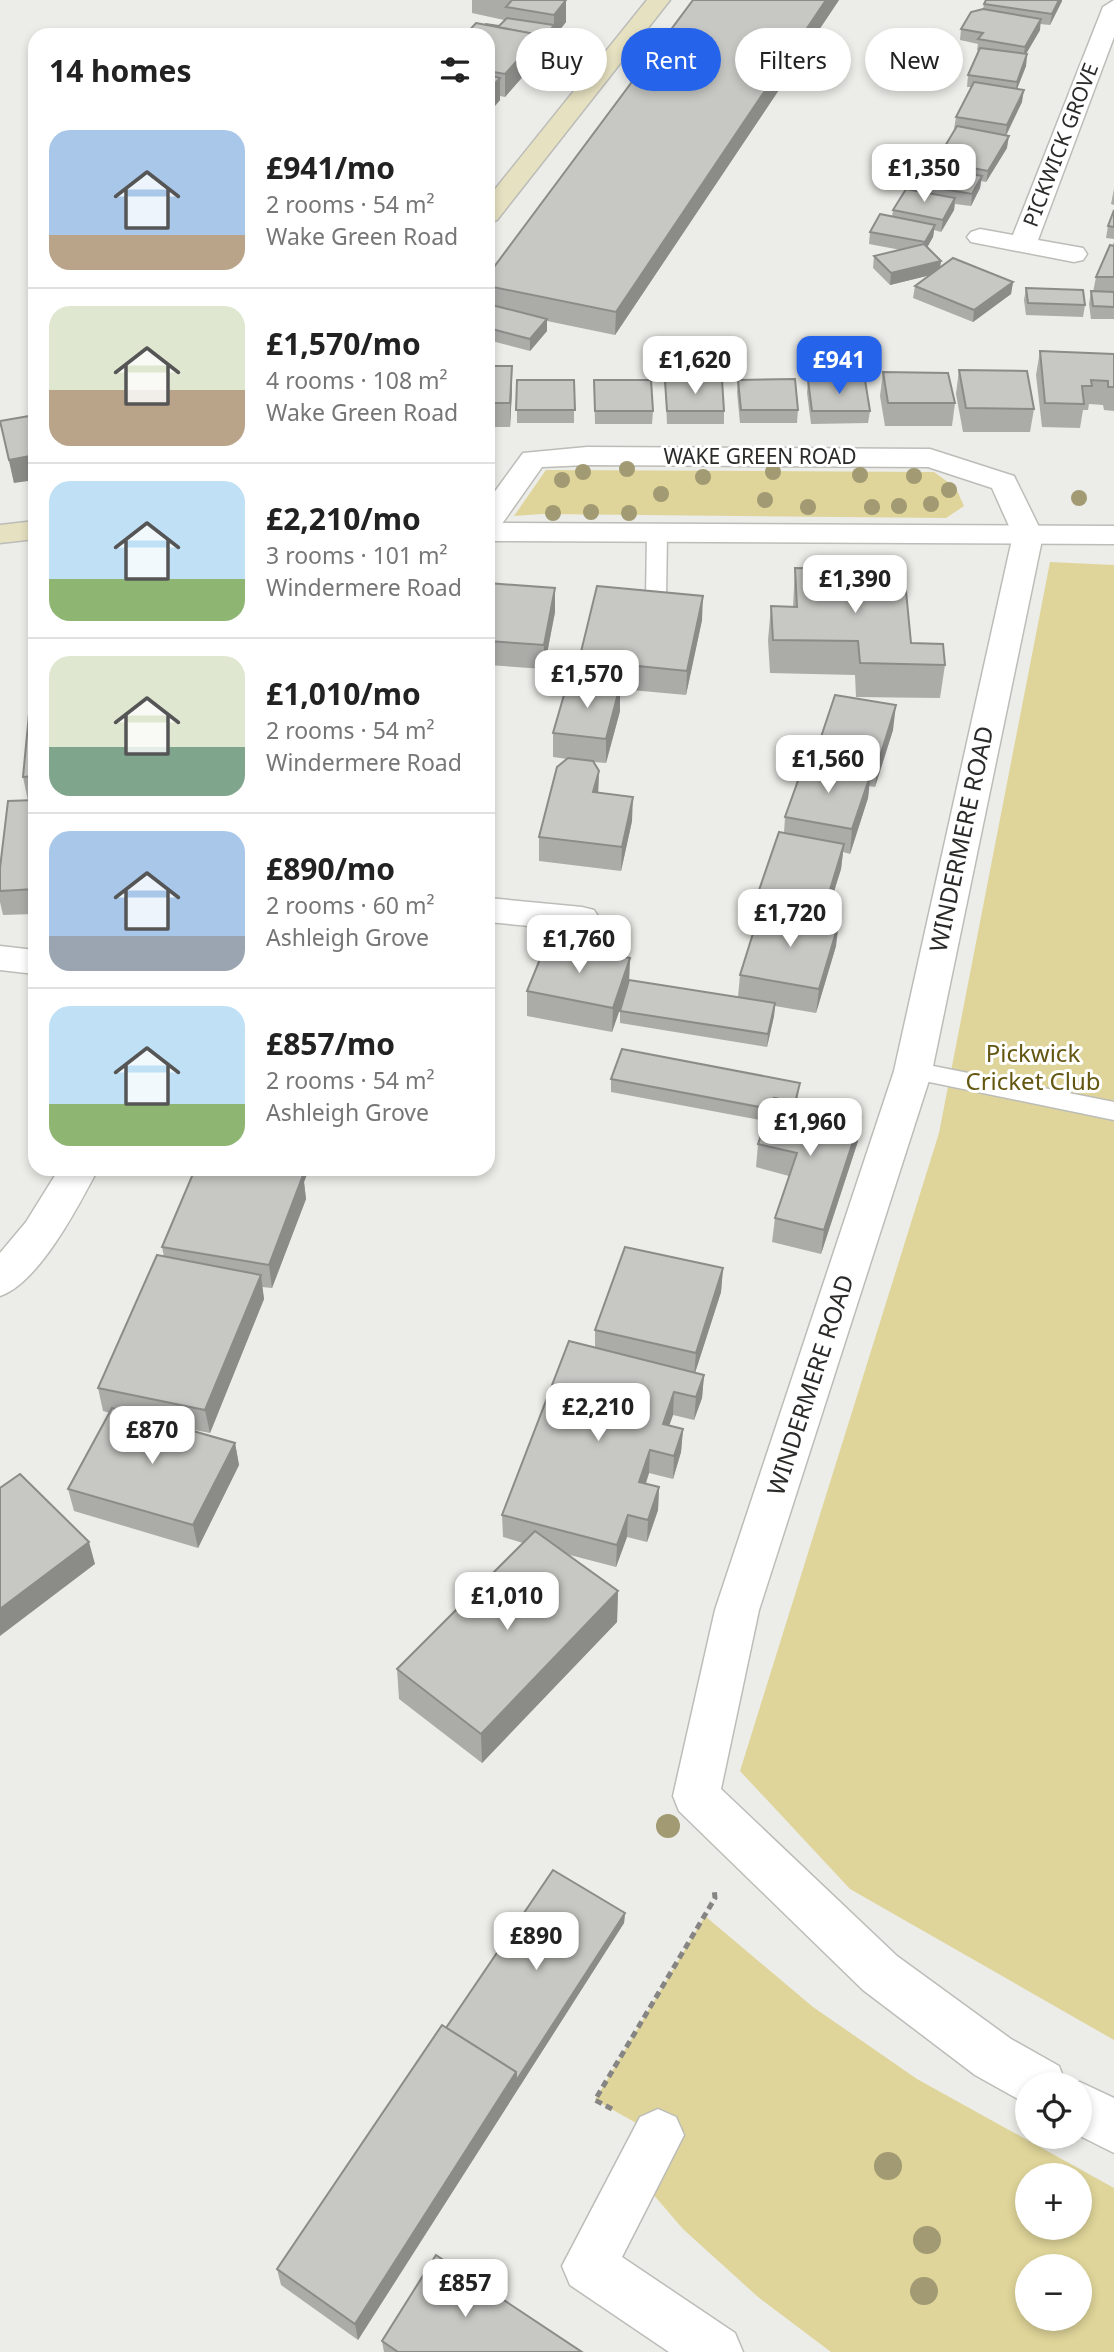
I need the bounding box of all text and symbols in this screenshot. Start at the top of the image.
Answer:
chip: Buy [516,28,607,91]
chip: Rent [621,28,721,91]
chip: Filters [735,28,851,91]
chip: New [865,28,963,91]
text: 14 homes [49,50,192,91]
icon: filters [436,51,474,89]
street label: PICKWICK GROVE [1016,59,1104,231]
pin: £1,350 [867,144,981,204]
text: £941/mo [266,147,395,188]
text: £1,350 [888,151,960,183]
icon: home [105,158,189,242]
text: 2 rooms · 54 m² [266,188,435,220]
text: Wake Green Road [266,220,458,252]
text: £1,570/mo [266,323,421,364]
icon: home [105,334,189,418]
pin: £1,620 [638,336,752,396]
pin: £941 [798,336,880,396]
text: £1,620 [659,343,731,375]
text: £941 [813,343,865,375]
text: 4 rooms · 108 m² [266,364,448,396]
text: Wake Green Road [266,396,458,428]
street label: WAKE GREEN ROAD [663,442,857,470]
text: £2,210/mo [266,498,421,539]
icon: home [105,509,189,593]
text: 3 rooms · 101 m² [266,539,448,571]
pin: £1,390 [798,556,912,615]
text: £1,390 [819,562,891,594]
text: Windermere Road [266,571,462,603]
pin: £1,570 [530,650,644,710]
text: £1,570 [551,657,623,689]
text: £1,010/mo [266,673,421,714]
icon: home [105,684,189,768]
text: 2 rooms · 54 m² [266,714,435,746]
street label: WINDERMERE ROAD [920,723,1001,955]
pin: £1,560 [771,736,885,795]
text: £1,560 [792,742,864,774]
text: Windermere Road [266,746,462,778]
text: £890/mo [266,848,395,889]
icon: home [105,859,189,943]
text: 2 rooms · 60 m² [266,889,435,921]
pin: £1,720 [733,890,847,949]
text: £1,720 [754,896,826,928]
pin: £1,760 [522,916,636,975]
text: Ashleigh Grove [266,921,429,953]
text: £1,760 [543,922,615,954]
text: £857/mo [266,1023,395,1064]
icon: home [105,1034,189,1118]
park label: Pickwick Cricket Club [966,1036,1101,1097]
text: 2 rooms · 54 m² [266,1064,435,1096]
text: Ashleigh Grove [266,1096,429,1128]
pin: £1,960 [753,1098,867,1158]
text: £1,960 [774,1105,846,1137]
street label: WINDERMERE ROAD [758,1270,861,1499]
pin: £2,210 [541,1384,655,1443]
text: £2,210 [562,1390,634,1422]
pin: £870 [111,1406,193,1466]
text: £870 [126,1413,178,1445]
pin: £1,010 [450,1572,564,1632]
text: £1,010 [471,1579,543,1611]
pin: £890 [495,1912,577,1972]
text: £890 [510,1919,562,1951]
map controls [1015,2072,1092,2331]
button: locate [1015,2072,1092,2149]
button: + [1015,2163,1092,2240]
button: − [1015,2254,1092,2331]
pin: £857 [424,2260,506,2319]
text: £857 [439,2266,491,2298]

